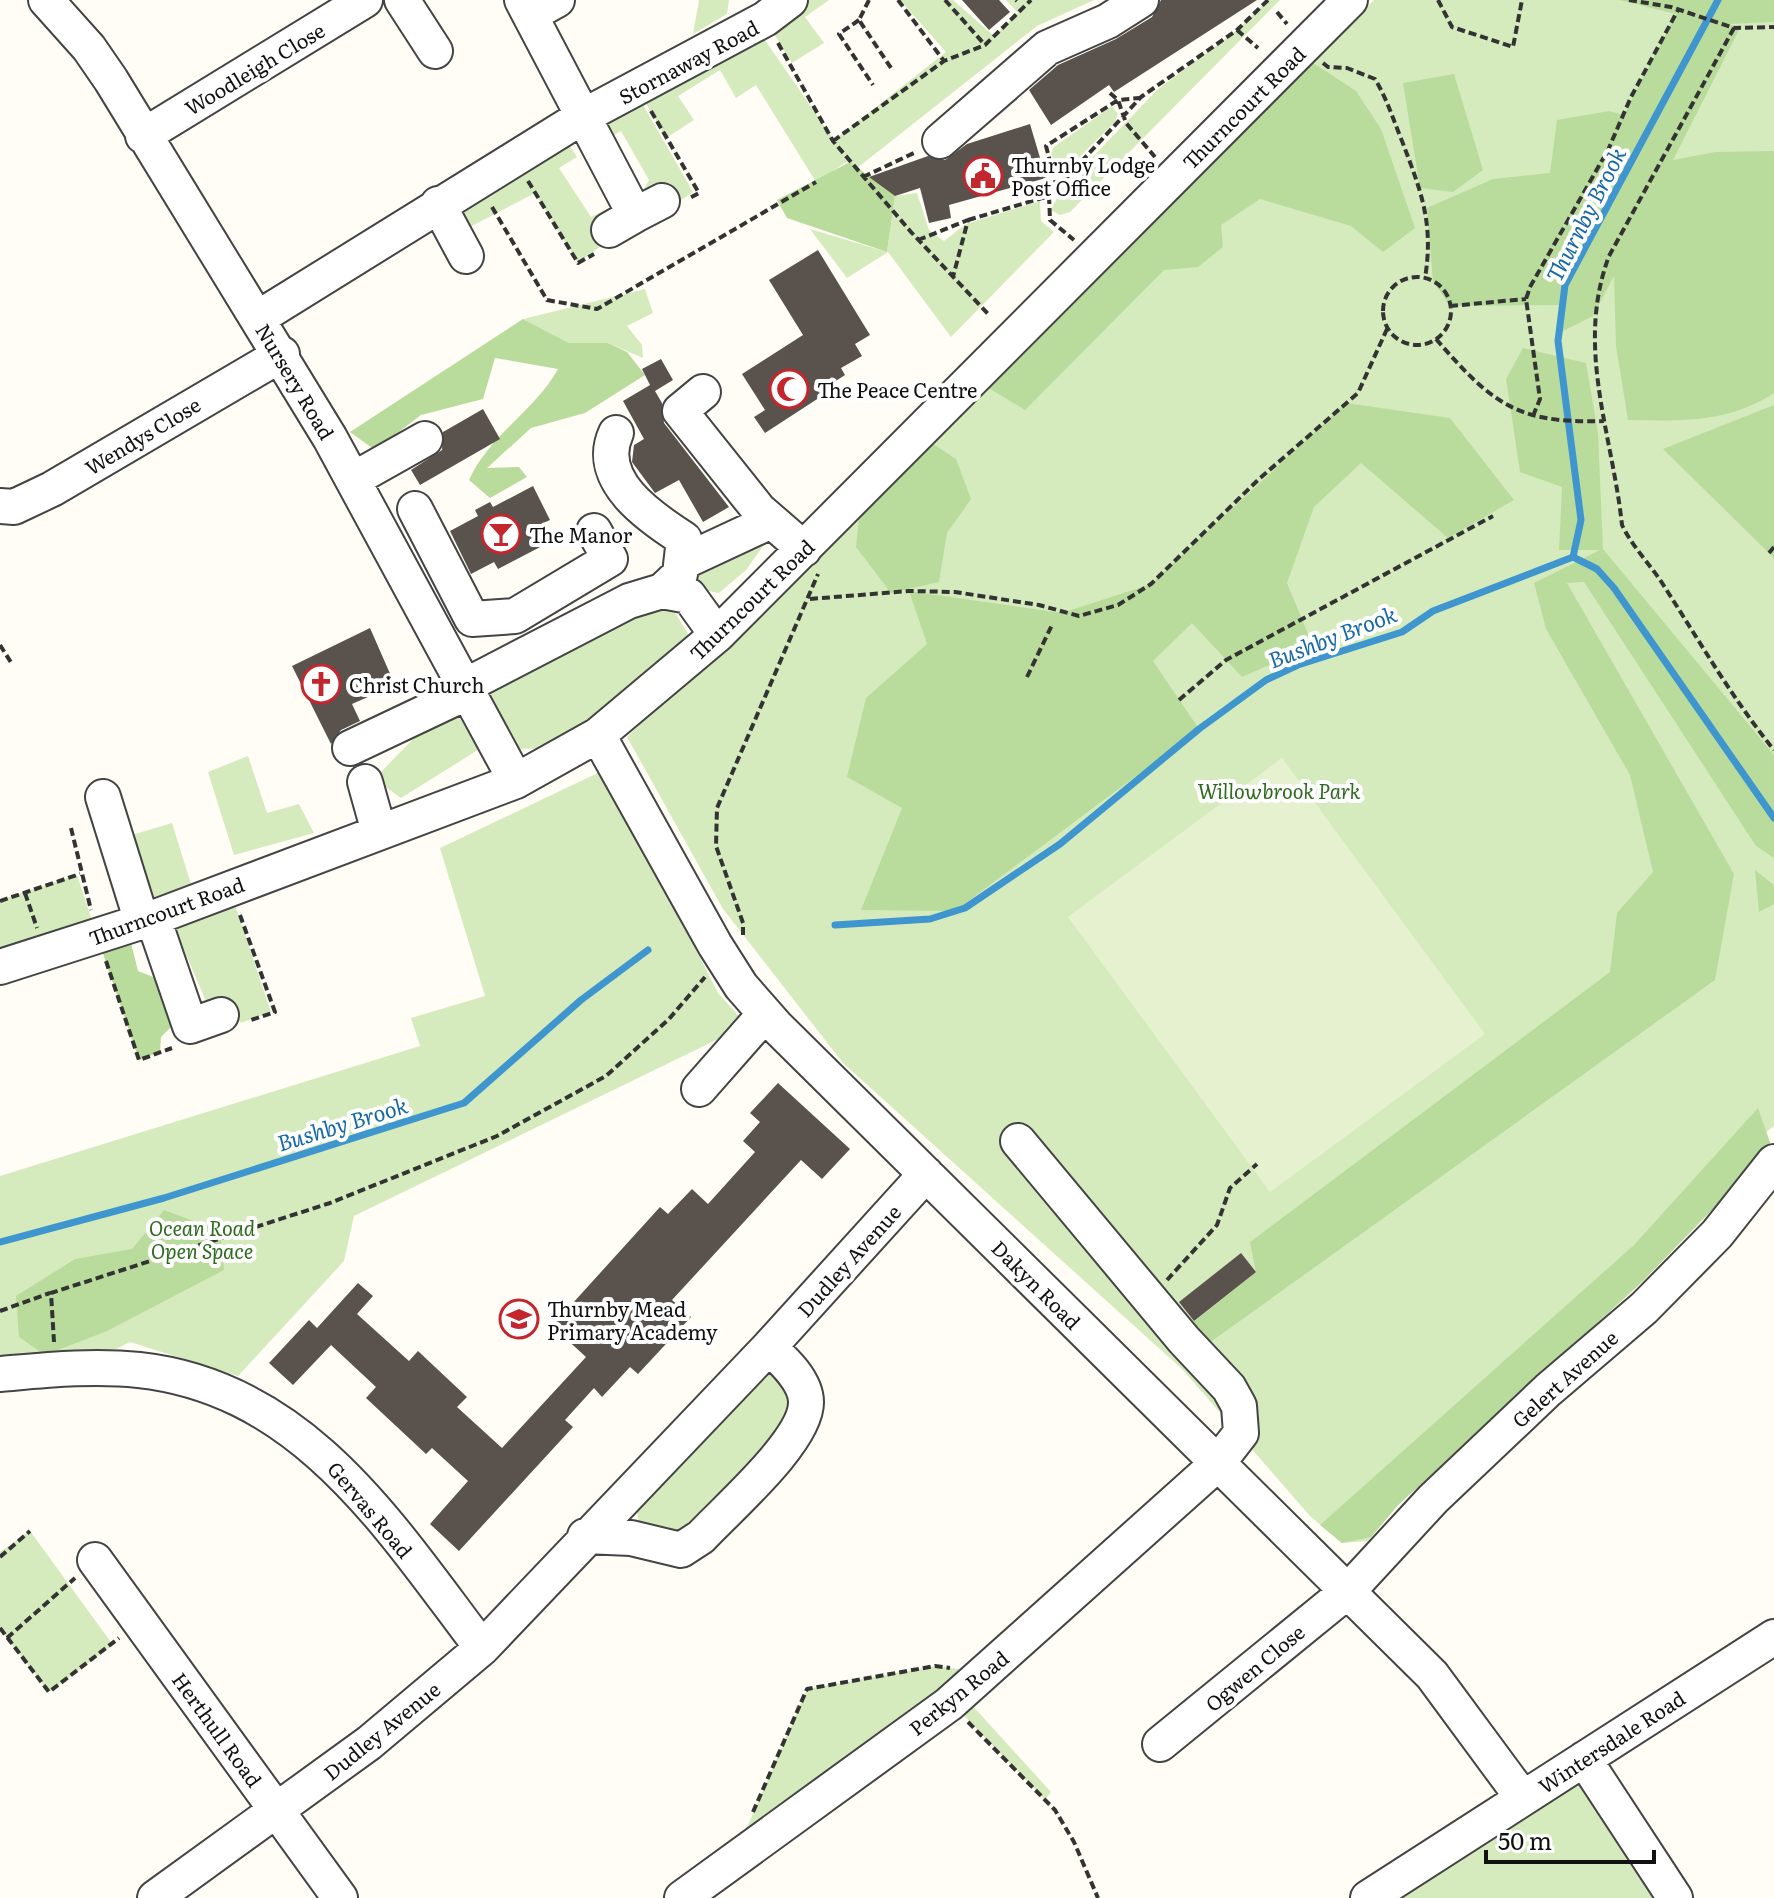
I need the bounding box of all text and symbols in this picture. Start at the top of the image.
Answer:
street label: Stornaway Road [613,11,763,111]
street label: Woodleigh Close [178,14,330,122]
street label: Thurncourt Road [1175,39,1311,175]
water label: Thurnby Brook [1537,141,1633,287]
place label: Thurnby Lodge Post Office [1011,149,1155,202]
public building icon: Thurnby Lodge Post Office [962,155,1004,197]
street label: Nursery Road [249,317,343,445]
mosque icon: The Peace Centre [768,368,810,410]
place label: The Peace Centre [817,374,977,404]
street label: Wendys Close [79,389,205,481]
bar icon: The Manor [480,513,522,555]
place label: The Manor [529,519,633,549]
street label: Thurncourt Road [682,531,820,667]
water label: Bushby Brook [1263,596,1401,676]
church icon: Christ Church [300,663,342,705]
place label: Christ Church [349,669,484,699]
park label: Willowbrook Park [1197,775,1361,805]
street label: Thurncourt Road [84,868,248,952]
water label: Bushby Brook [273,1087,411,1159]
street label: Dudley Avenue [789,1197,907,1323]
park label: Ocean Road Open Space [149,1212,256,1265]
street label: Dakyn Road [986,1233,1088,1335]
place label: Thurnby Mead Primary Academy [547,1293,718,1346]
school or university icon: Thurnby Mead Primary Academy [498,1298,540,1340]
street label: Gelert Avenue [1504,1322,1624,1434]
street label: Gervas Road [321,1454,421,1564]
street label: Ogwen Close [1198,1616,1310,1718]
street label: Perkyn Road [902,1642,1014,1742]
street label: Herthull Road [166,1665,270,1793]
street label: Dudley Avenue [316,1673,446,1787]
street label: Wintersdale Road [1532,1682,1690,1800]
scale bar [1486,1814,1654,1864]
text: 50 m [1498,1822,1552,1857]

